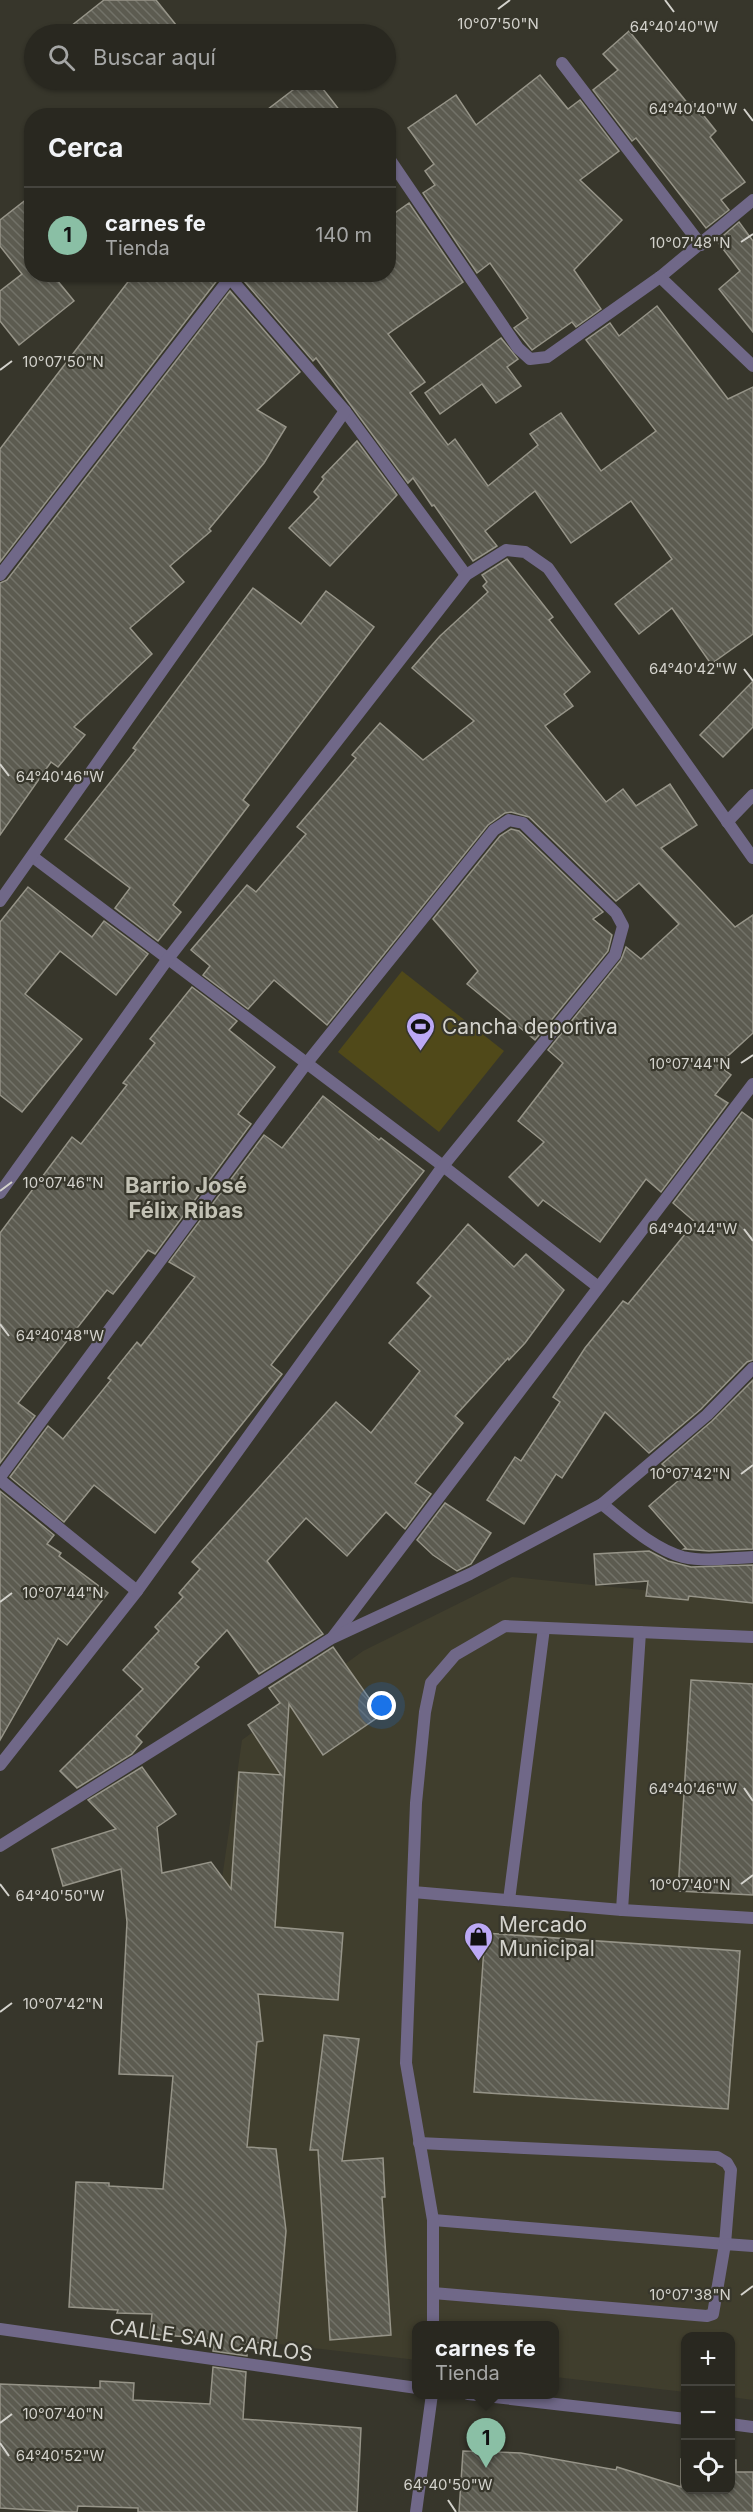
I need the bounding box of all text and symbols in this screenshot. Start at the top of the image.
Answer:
text: 10°07'50"N [457,14,539,33]
text: 64°40'40"W [630,17,718,36]
search box [24,24,396,90]
icon: search [45,41,78,74]
text: Buscar aquí [93,44,216,70]
text: 64°40'40"W [649,99,737,118]
text: Cerca [48,132,123,163]
text: carnes fe [105,210,206,236]
text: 1 [63,223,72,247]
text: 140 m [315,223,372,247]
text: 10°07'48"N [650,233,730,252]
text: Tienda [105,236,170,260]
text: 10°07'50"N [22,352,104,371]
text: 64°40'42"W [649,659,737,678]
text: 64°40'46"W [16,767,104,786]
sports icon: Cancha deportiva [405,1010,437,1052]
place label: Cancha deportiva [442,1014,618,1039]
text: 10°07'44"N [649,1054,731,1073]
district label: Barrio José Félix Ribas [125,1172,247,1223]
text: 10°07'46"N [23,1173,103,1192]
text: 64°40'44"W [649,1219,738,1238]
text: 64°40'48"W [16,1326,104,1345]
text: 10°07'42"N [650,1464,730,1483]
text: 10°07'44"N [22,1583,104,1602]
your location [367,1691,396,1720]
text: 64°40'46"W [649,1779,737,1798]
text: 10°07'40"N [649,1875,731,1894]
text: 64°40'50"W [16,1886,105,1905]
place label: Mercado Municipal [499,1912,595,1961]
shop icon: Mercado Municipal [462,1920,494,1962]
text: 10°07'42"N [23,1994,103,2013]
text: 10°07'38"N [649,2285,731,2304]
street label: CALLE SAN CARLOS [108,2313,314,2367]
popup [412,2321,559,2399]
map controls [681,2332,735,2494]
button: + [681,2332,735,2386]
text: carnes fe [435,2335,536,2361]
text: Tienda [435,2361,500,2385]
button: − [681,2386,735,2440]
text: 10°07'40"N [22,2404,104,2423]
pin: 1 [466,2418,506,2468]
button: locate [681,2440,735,2494]
text: 64°40'52"W [16,2446,104,2465]
text: 64°40'50"W [404,2475,493,2494]

